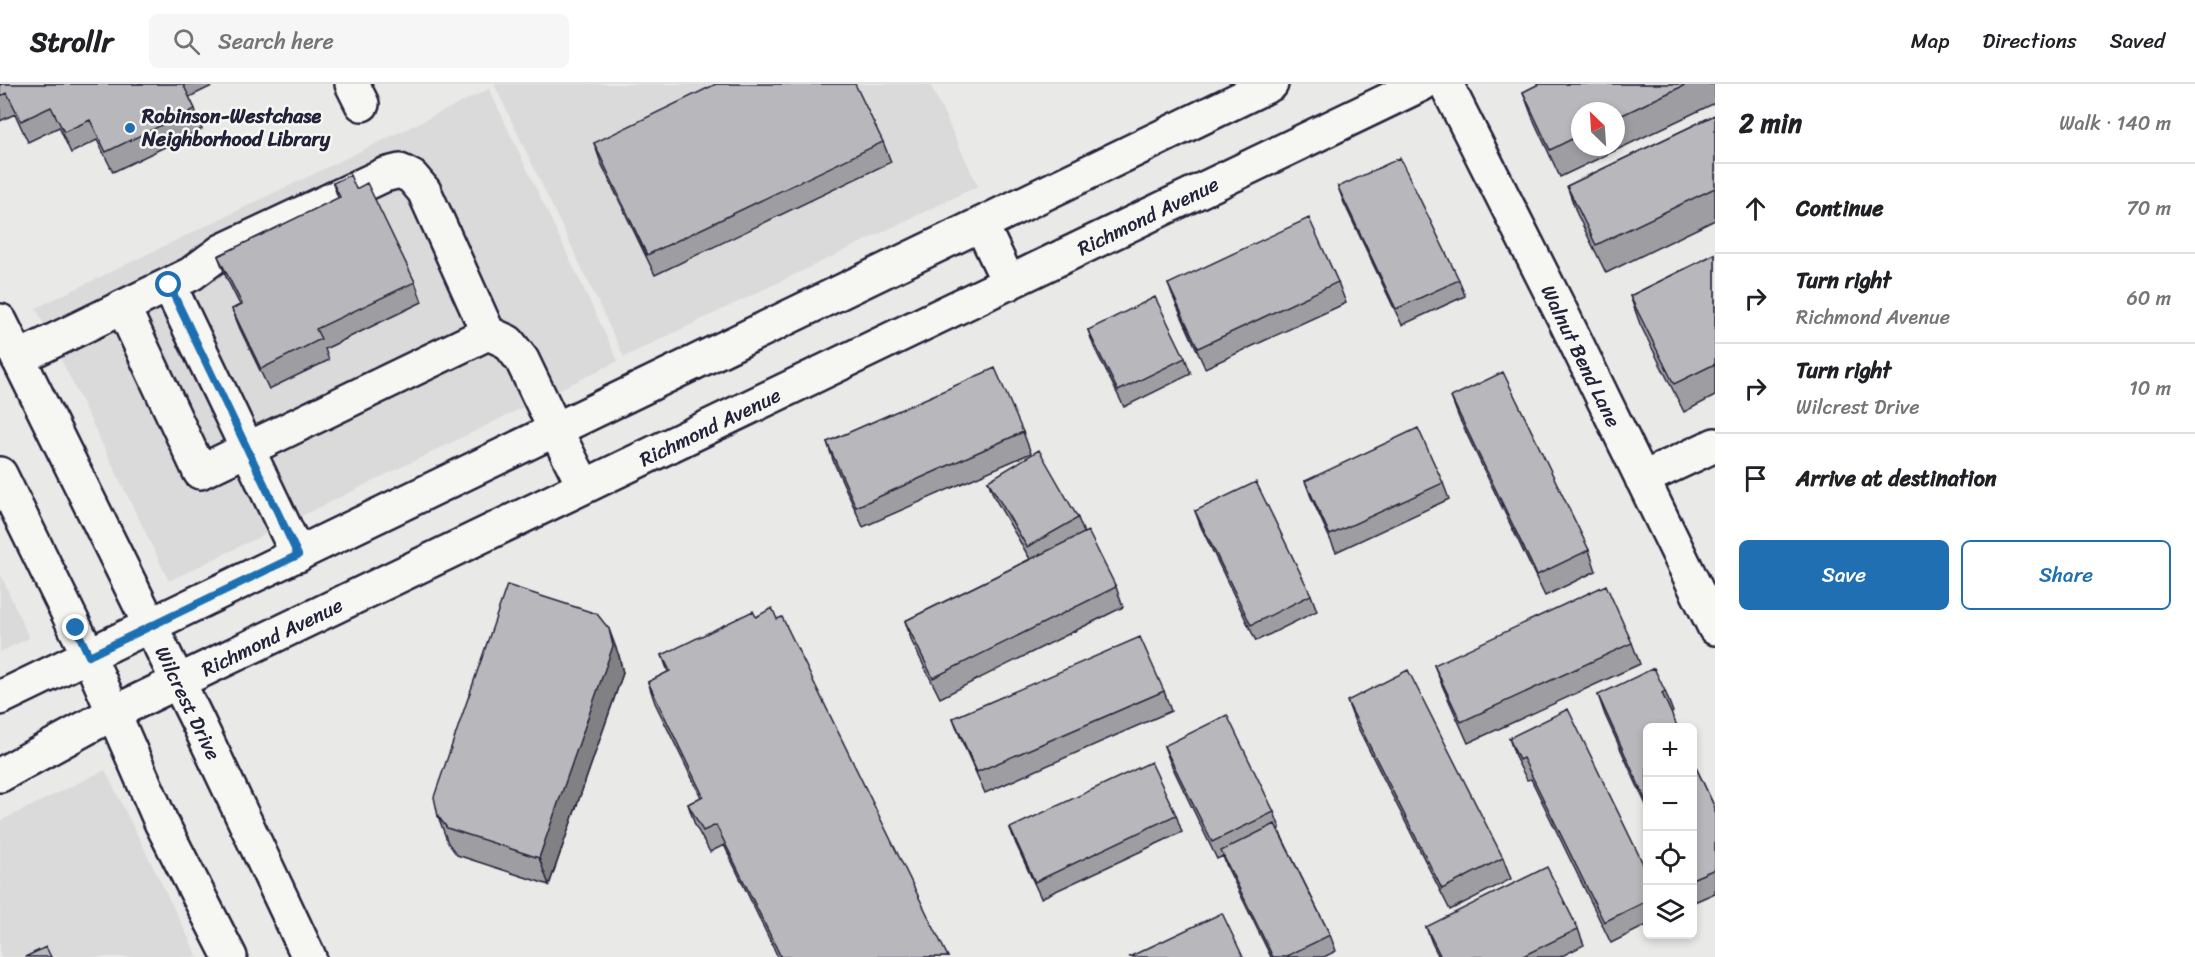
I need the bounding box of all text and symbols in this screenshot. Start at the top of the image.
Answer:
search box [149,14,569,68]
text: Strollr [30,17,113,66]
text: Search here [218,22,334,61]
text: Map [1911,22,1949,60]
text: Directions [1982,22,2077,60]
text: Saved [2110,22,2165,60]
icon: search [170,25,203,58]
place label: Robinson-Westchase Neighborhood Library [141,99,331,157]
text: 2 min [1739,100,1802,146]
north arrow [1571,102,1625,156]
text: Walk · 140 m [2059,106,2171,141]
marker: Robinson-Westchase Neighborhood Library [123,121,137,135]
street label: Richmond Avenue [1071,167,1225,266]
text: Continue [1796,189,1884,228]
text: 70 m [2126,191,2171,226]
icon: ahead [1739,192,1772,225]
text: Turn right [1796,261,1891,300]
route start [155,271,181,297]
street label: Walnut Bend Lane [1531,279,1630,434]
text: 60 m [2126,281,2171,316]
icon: right [1739,282,1772,315]
text: Richmond Avenue [1796,300,1950,335]
text: Turn right [1796,351,1891,390]
text: 10 m [2129,371,2171,406]
icon: right [1739,372,1772,405]
street label: Richmond Avenue [633,378,787,477]
text: Wilcrest Drive [1796,390,1920,425]
text: Arrive at destination [1796,459,1997,498]
icon: arrive [1739,462,1772,495]
button: Save [1739,540,1949,610]
button: Share [1961,540,2171,610]
street label: Richmond Avenue [195,588,349,687]
route end [62,614,88,640]
street label: Wilcrest Drive [145,640,230,766]
map controls [1643,723,1697,939]
button: + [1643,723,1697,777]
button: − [1643,777,1697,831]
button: locate [1643,831,1697,885]
button: layers [1643,885,1697,939]

